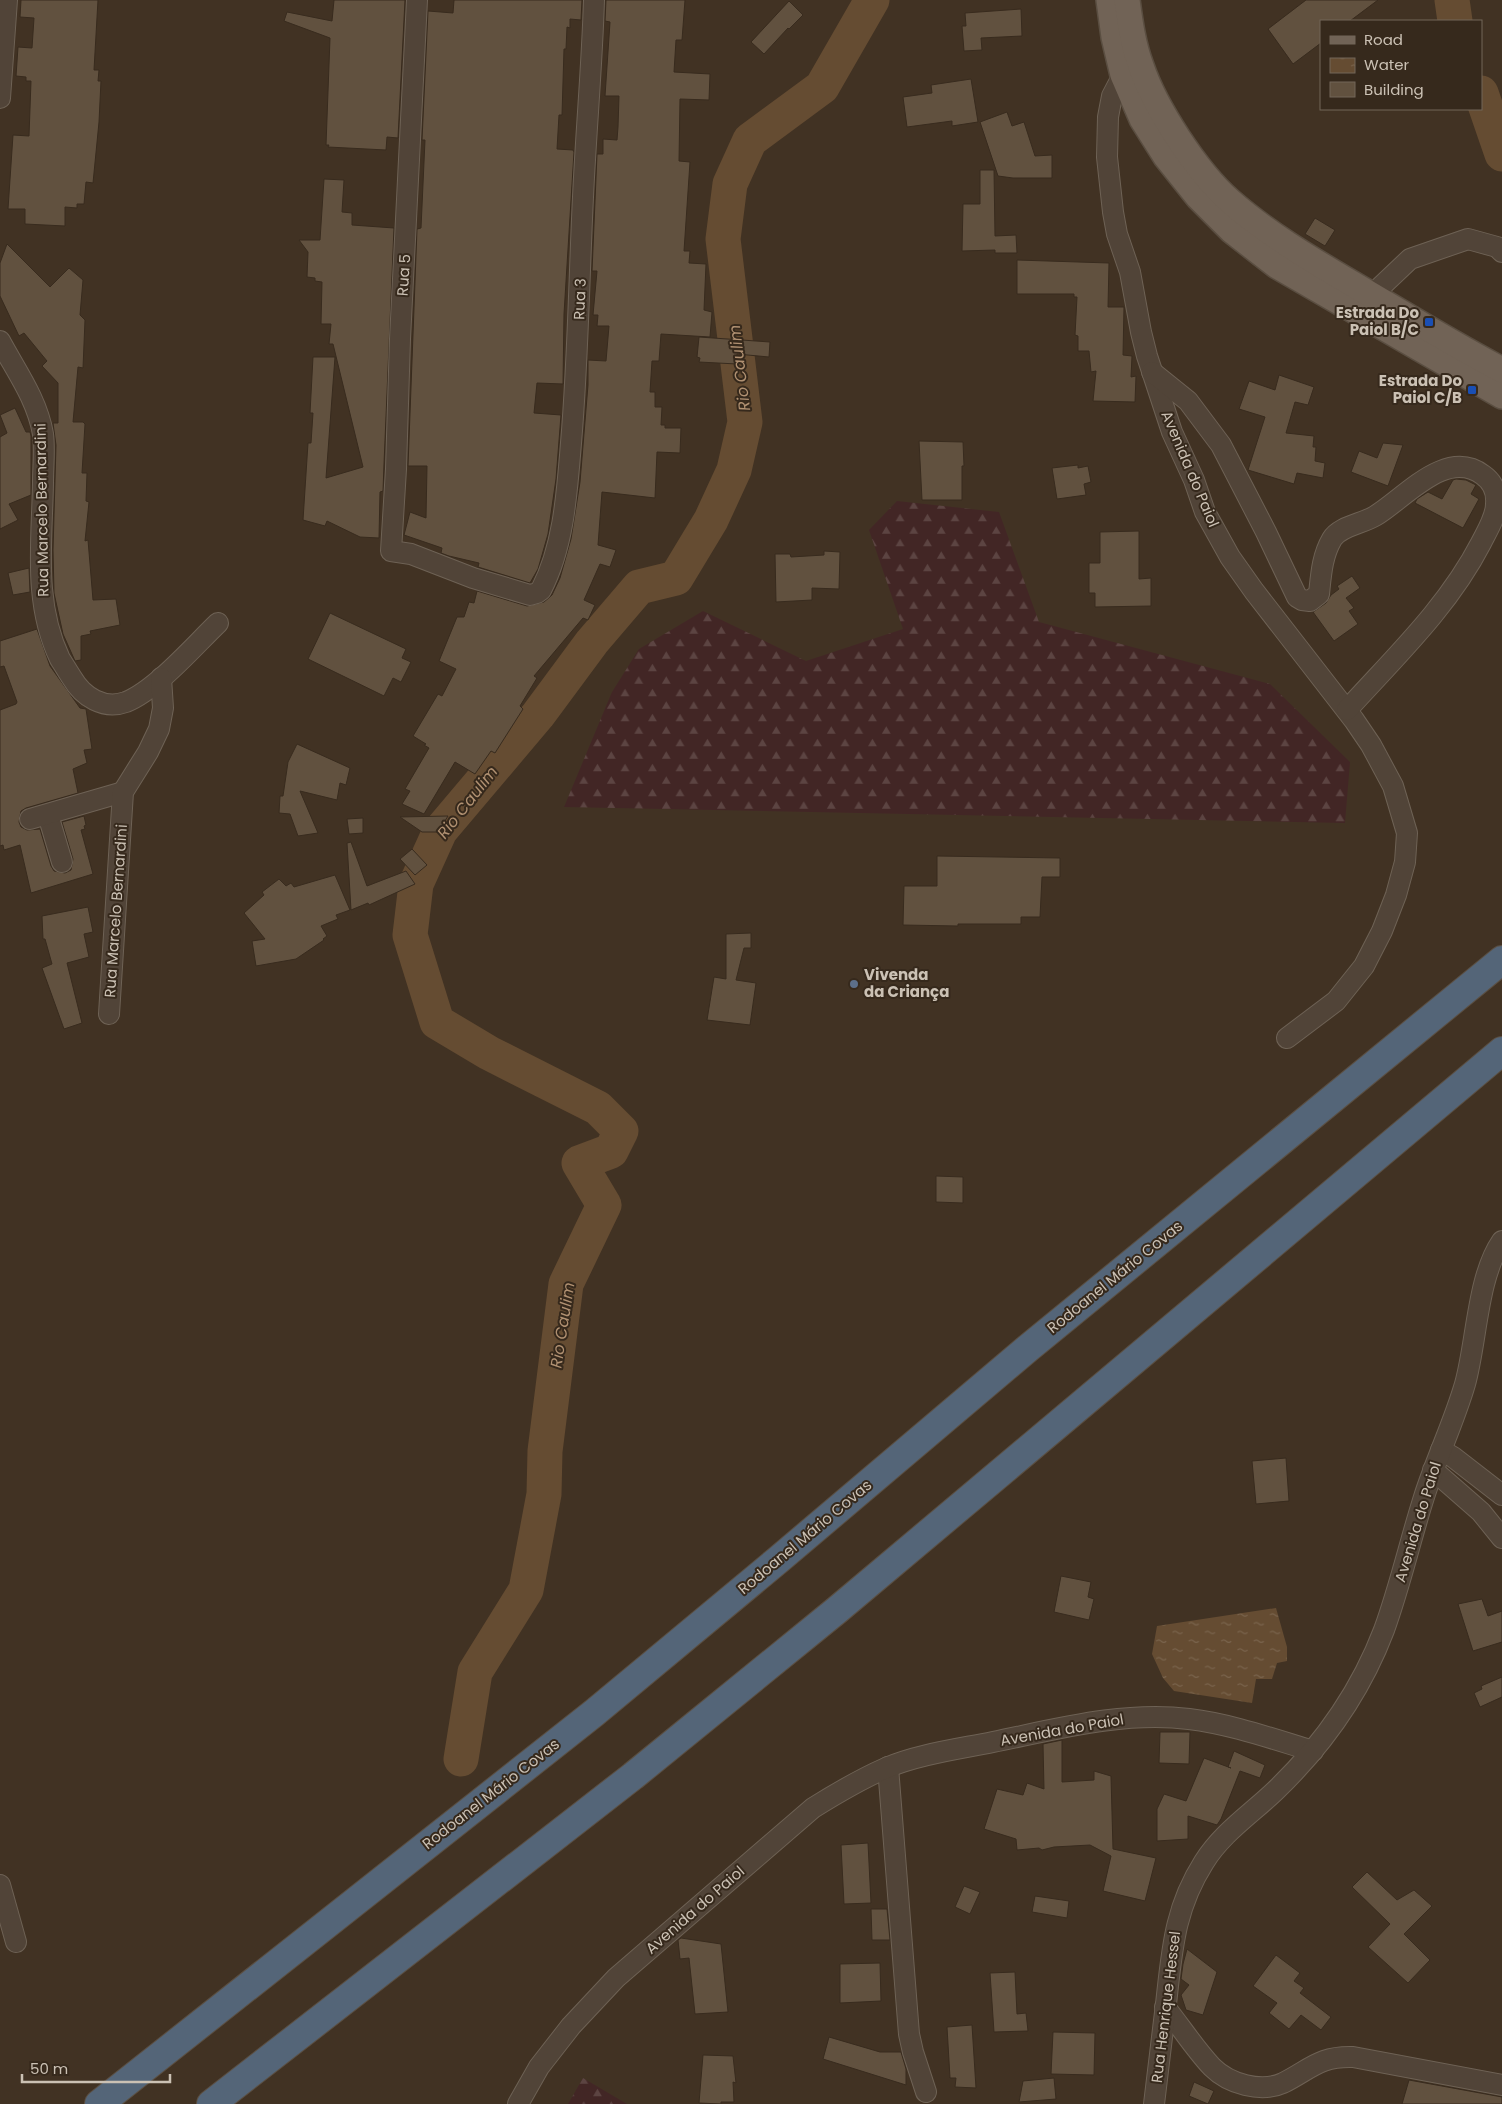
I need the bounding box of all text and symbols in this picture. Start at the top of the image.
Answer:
legend [1320,20,1482,110]
text: Road [1364,29,1403,50]
text: Water [1364,54,1410,75]
text: Building [1364,79,1424,100]
street label: Rua 5 [392,253,415,297]
street label: Rua 3 [568,278,591,320]
place label: Estrada Do Paiol B/C [1336,302,1419,340]
marker: Estrada Do Paiol B/C [1423,316,1435,328]
water label: Rio Caulim [723,324,756,412]
place label: Estrada Do Paiol C/B [1379,370,1462,408]
marker: Estrada Do Paiol C/B [1466,384,1478,396]
street label: Avenida do Paiol [1156,407,1225,530]
street label: Rua Marcelo Bernardini [29,423,54,597]
water label: Rio Caulim [432,761,503,843]
street label: Rua Marcelo Bernardini [99,824,132,998]
place label: Vivenda da Criança [864,964,949,1002]
marker: Vivenda da Criança [848,978,860,990]
street label: Rodoanel Mário Covas [1043,1215,1187,1338]
water label: Rio Caulim [544,1281,581,1370]
street label: Avenida do Paiol [1389,1459,1446,1585]
street label: Rodoanel Mário Covas [733,1474,876,1599]
street label: Avenida do Paiol [999,1708,1125,1751]
street label: Rodoanel Mário Covas [418,1733,564,1854]
street label: Avenida do Paiol [641,1861,749,1959]
street label: Rua Henrique Hessel [1146,1930,1185,2084]
scale bar [22,2052,170,2084]
text: 50 m [30,2058,68,2079]

